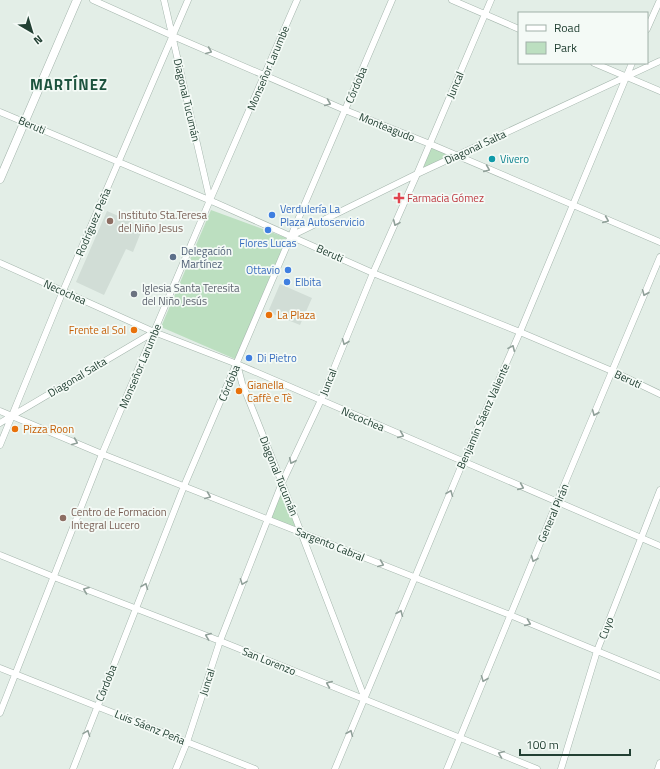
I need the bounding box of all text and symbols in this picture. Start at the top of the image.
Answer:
north arrow [12,12,52,52]
legend [518,12,648,64]
text: Road [554,18,580,37]
street label: Monseñor Larumbe [243,23,293,113]
text: N [30,31,46,49]
text: Park [554,38,577,57]
one-way arrow [205,47,212,55]
street label: Diagonal Tucumán [170,57,204,143]
street label: Córdoba [341,64,371,106]
street label: Juncal [442,69,468,101]
district label: MARTÍNEZ [30,73,108,96]
one-way arrow [324,98,332,106]
street label: Monteagudo [357,109,417,146]
street label: Beruti [16,112,48,138]
street label: Diagonal Salta [442,126,509,168]
place label: Vivero [500,151,529,167]
marker: Vivero [487,154,497,164]
one-way arrow [483,164,490,172]
street label: Rodríguez Peña [71,185,115,258]
place label: Farmacia Gómez [407,190,484,206]
marker: Farmacia Gómez [394,193,404,203]
place label: Verdulería La Plaza Autoservicio [280,201,365,230]
place label: Instituto Sta.Teresa del Niño Jesus [118,207,207,236]
marker: Verdulería La Plaza Autoservicio [267,210,277,220]
one-way arrow [602,215,610,223]
marker: Instituto Sta.Teresa del Niño Jesus [105,216,115,226]
one-way arrow [392,219,400,226]
marker: Flores Lucas [263,225,273,235]
place label: Flores Lucas [239,235,297,251]
street label: Beruti [314,240,346,266]
place label: Delegación Martínez [181,243,232,272]
marker: Delegación Martínez [168,252,178,262]
place label: Ottavio [246,262,280,278]
marker: Ottavio [283,265,293,275]
place label: Elbita [295,274,322,290]
street label: Necochea [41,275,89,309]
marker: Elbita [282,277,292,287]
place label: Iglesia Santa Teresita del Niño Jesús [142,280,240,309]
marker: Iglesia Santa Teresita del Niño Jesús [129,289,139,299]
one-way arrow [642,289,650,297]
place label: La Plaza [277,307,316,323]
marker: La Plaza [264,310,274,320]
street label: Monseñor Larumbe [115,321,165,411]
place label: Frente al Sol [69,322,126,338]
marker: Frente al Sol [129,325,139,335]
one-way arrow [341,339,349,346]
one-way arrow [508,344,516,351]
place label: Di Pietro [257,350,297,366]
street label: Diagonal Salta [44,353,110,401]
marker: Di Pietro [244,353,254,363]
street label: Benjamín Sáenz Valiente [453,360,514,471]
street label: Córdoba [214,362,244,404]
street label: Juncal [315,366,341,398]
street label: Beruti [612,366,644,392]
place label: Gianella Caffè e Tè [247,377,292,406]
marker: Gianella Caffè e Tè [234,386,244,396]
street label: Necochea [339,403,387,435]
one-way arrow [591,409,599,416]
place label: Pizza Roon [23,421,74,437]
marker: Pizza Roon [10,424,20,434]
one-way arrow [397,430,405,438]
street label: Diagonal Tucumán [256,434,302,518]
one-way arrow [71,438,78,446]
one-way arrow [289,457,297,465]
street label: General Pirán [533,481,573,545]
one-way arrow [517,482,524,490]
one-way arrow [445,489,453,496]
one-way arrow [205,492,212,500]
place label: Centro de Formacion Integral Lucero [71,504,167,533]
marker: Centro de Formacion Integral Lucero [58,513,68,523]
street label: Sargento Cabral [293,523,367,565]
one-way arrow [530,555,538,562]
one-way arrow [378,560,385,568]
one-way arrow [240,578,248,585]
one-way arrow [140,582,148,590]
one-way arrow [83,586,90,594]
one-way arrow [396,610,404,617]
street label: Cuyo [594,614,618,641]
one-way arrow [525,618,532,626]
one-way arrow [204,633,211,641]
street label: San Lorenzo [240,643,298,679]
street label: Córdoba [91,662,121,704]
street label: Juncal [195,666,219,698]
one-way arrow [481,675,489,682]
one-way arrow [325,681,332,689]
street label: Luis Sáenz Peña [112,706,188,749]
one-way arrow [82,729,90,737]
one-way arrow [346,730,354,737]
scale bar [520,731,630,757]
text: 100 m [526,735,559,754]
one-way arrow [497,751,504,759]

